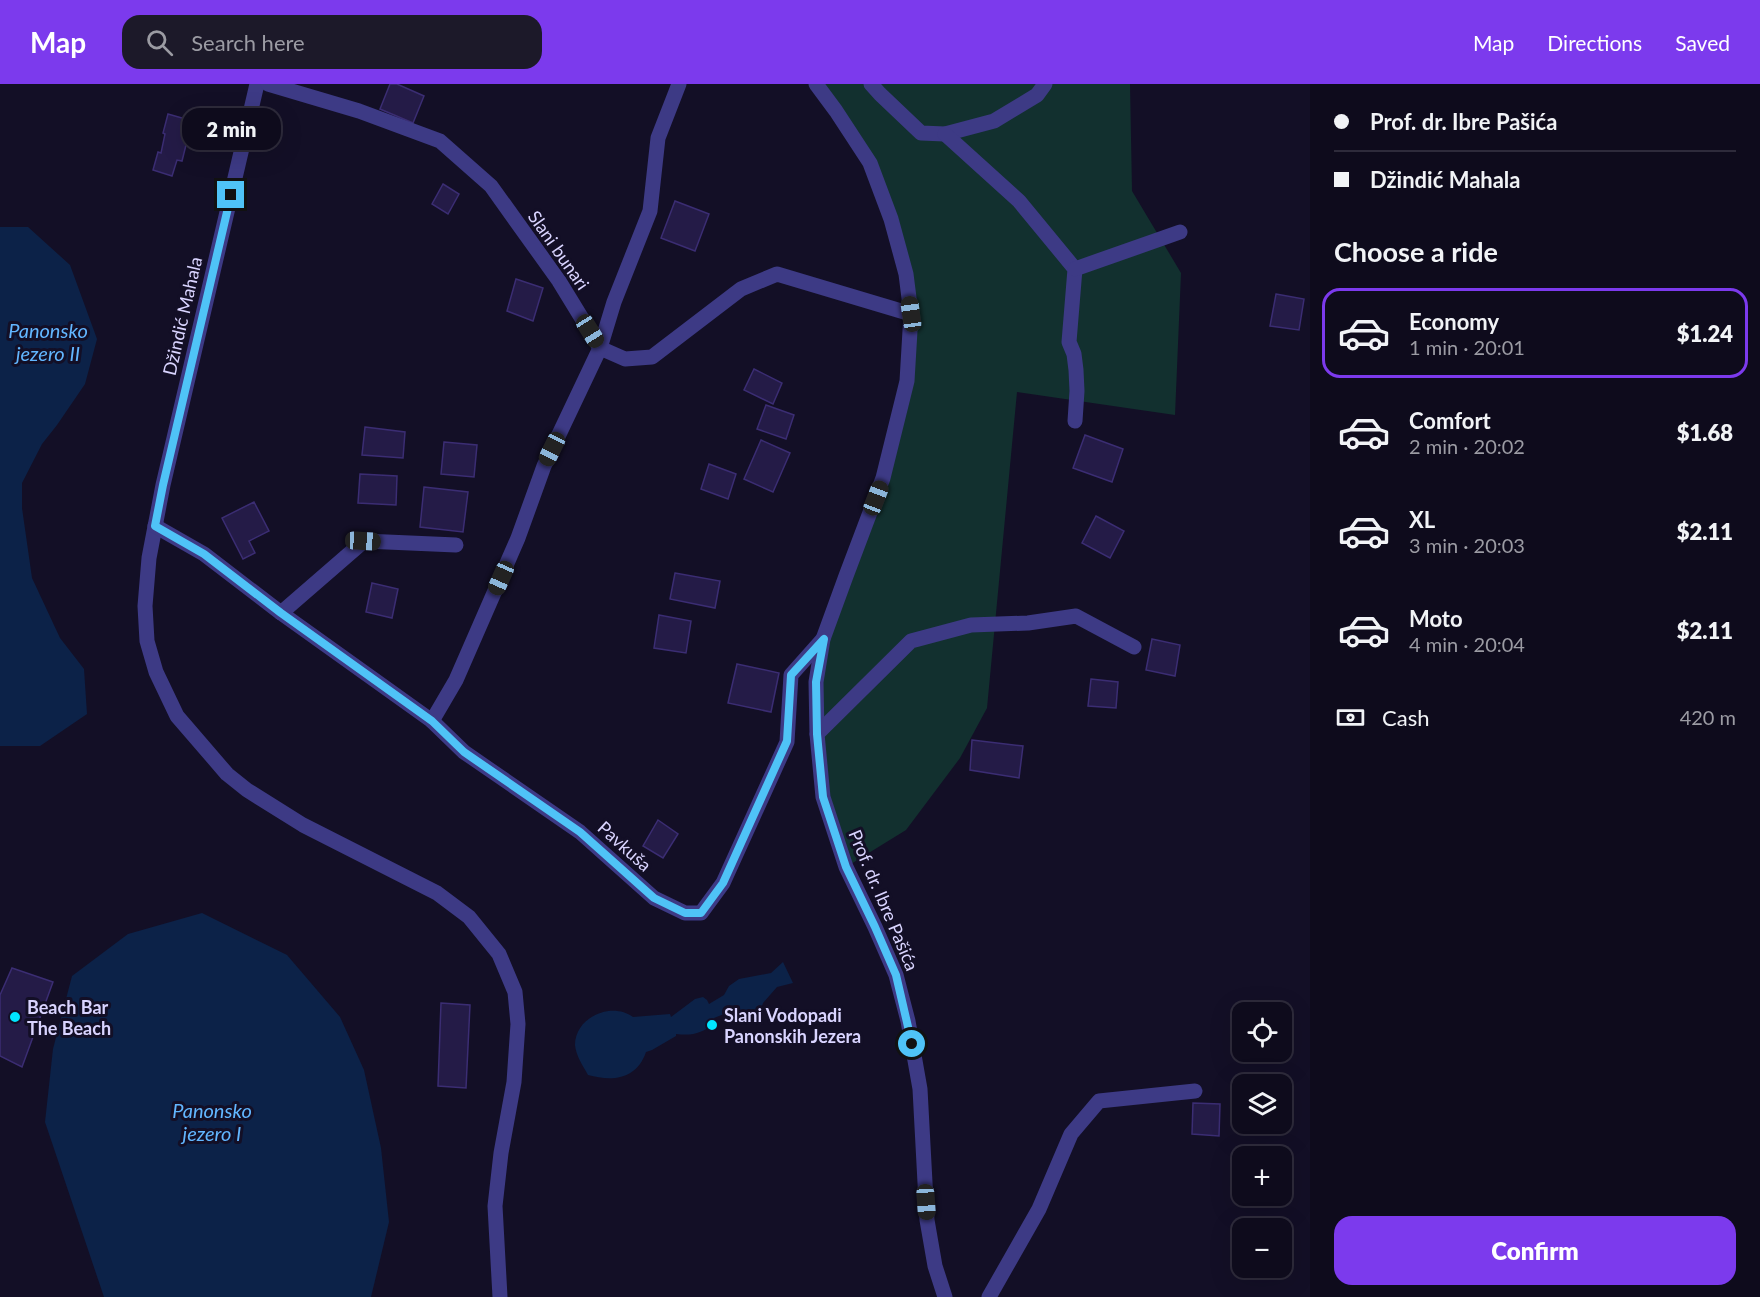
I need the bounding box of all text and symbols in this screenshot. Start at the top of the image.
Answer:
search box [122,15,542,69]
text: Map [30,25,86,59]
icon: search [143,26,176,59]
text: Search here [191,29,305,56]
text: Map [1473,30,1514,55]
text: Directions [1547,30,1642,55]
text: Saved [1675,30,1730,55]
callout: 2 min [182,108,280,150]
text: Prof. dr. Ibre Pašića [1370,108,1557,135]
text: 2 min [207,117,256,141]
text: Džindić Mahala [1370,166,1521,193]
route end [217,181,244,208]
street label: Slani bunari [524,206,594,294]
text: Choose a ride [1334,235,1498,268]
street label: Džindić Mahala [158,254,206,378]
car [900,295,922,333]
icon: car [1337,306,1391,360]
text: Economy [1409,308,1499,335]
car [573,311,607,351]
water label: Panonsko jezero II [8,318,88,365]
text: $1.24 [1677,320,1733,347]
text: 1 min · 20:01 [1409,335,1525,359]
icon: car [1337,405,1391,459]
text: Comfort [1409,407,1491,434]
text: $1.68 [1677,419,1733,446]
car [536,429,568,469]
text: 2 min · 20:02 [1409,434,1525,458]
car [861,478,891,518]
icon: car [1337,504,1391,558]
text: XL [1409,506,1435,533]
text: $2.11 [1677,518,1733,545]
car [345,531,381,551]
text: 3 min · 20:03 [1409,533,1525,557]
car [485,558,517,598]
icon: car [1337,603,1391,657]
text: Moto [1409,605,1463,632]
text: $2.11 [1677,617,1733,644]
text: 4 min · 20:04 [1409,632,1525,656]
icon: cash [1334,701,1367,734]
text: Cash [1382,704,1429,731]
text: 420 m [1680,705,1736,729]
street label: Pavkuša [594,816,656,876]
street label: Prof. dr. Ibre Pašića [844,826,924,974]
place label: Beach Bar The Beach [27,996,111,1039]
map controls [1232,1002,1292,1278]
button: locate [1232,1002,1292,1062]
place label: Slani Vodopadi Panonskih Jezera [724,1004,861,1047]
marker: Beach Bar The Beach [8,1010,22,1024]
marker: Slani Vodopadi Panonskih Jezera [705,1018,719,1032]
route start [898,1030,925,1057]
button: layers [1232,1074,1292,1134]
water label: Panonsko jezero I [172,1098,252,1145]
button: + [1232,1146,1292,1206]
car [916,1183,936,1221]
button: Confirm [1334,1216,1736,1285]
button: − [1232,1218,1292,1278]

